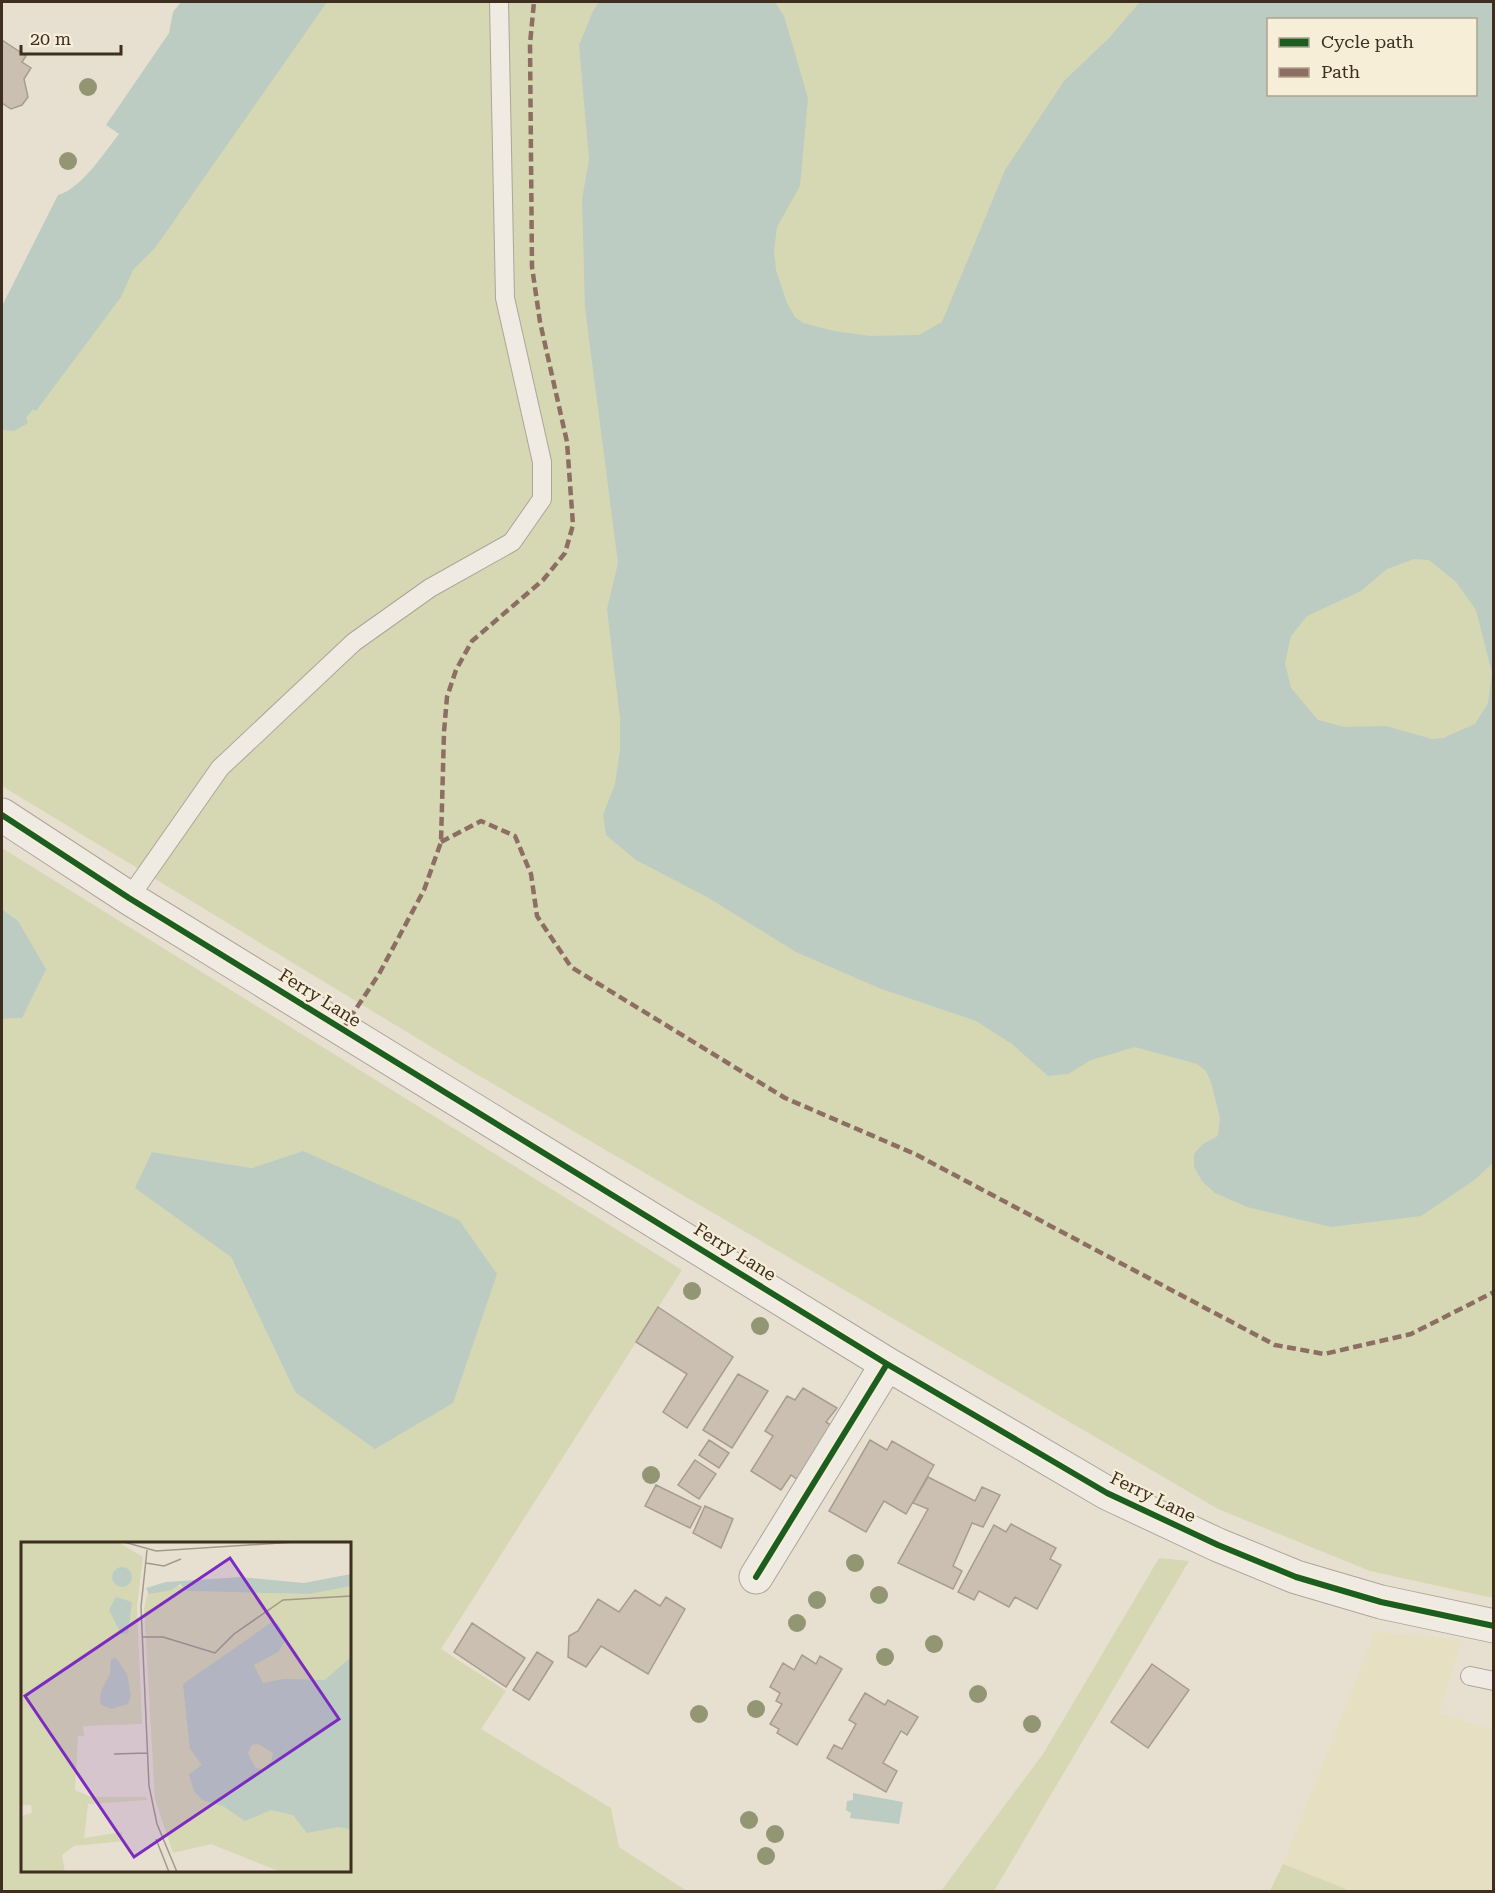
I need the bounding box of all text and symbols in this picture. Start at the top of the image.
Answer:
scale bar [21,18,122,56]
legend [1267,18,1477,96]
text: 20 m [30,28,71,49]
text: Cycle path [1321,31,1414,52]
text: Path [1321,61,1360,82]
street label: Ferry Lane [275,964,365,1031]
street label: Ferry Lane [690,1218,780,1285]
street label: Ferry Lane [1107,1467,1200,1526]
inset map [21,1542,351,1872]

